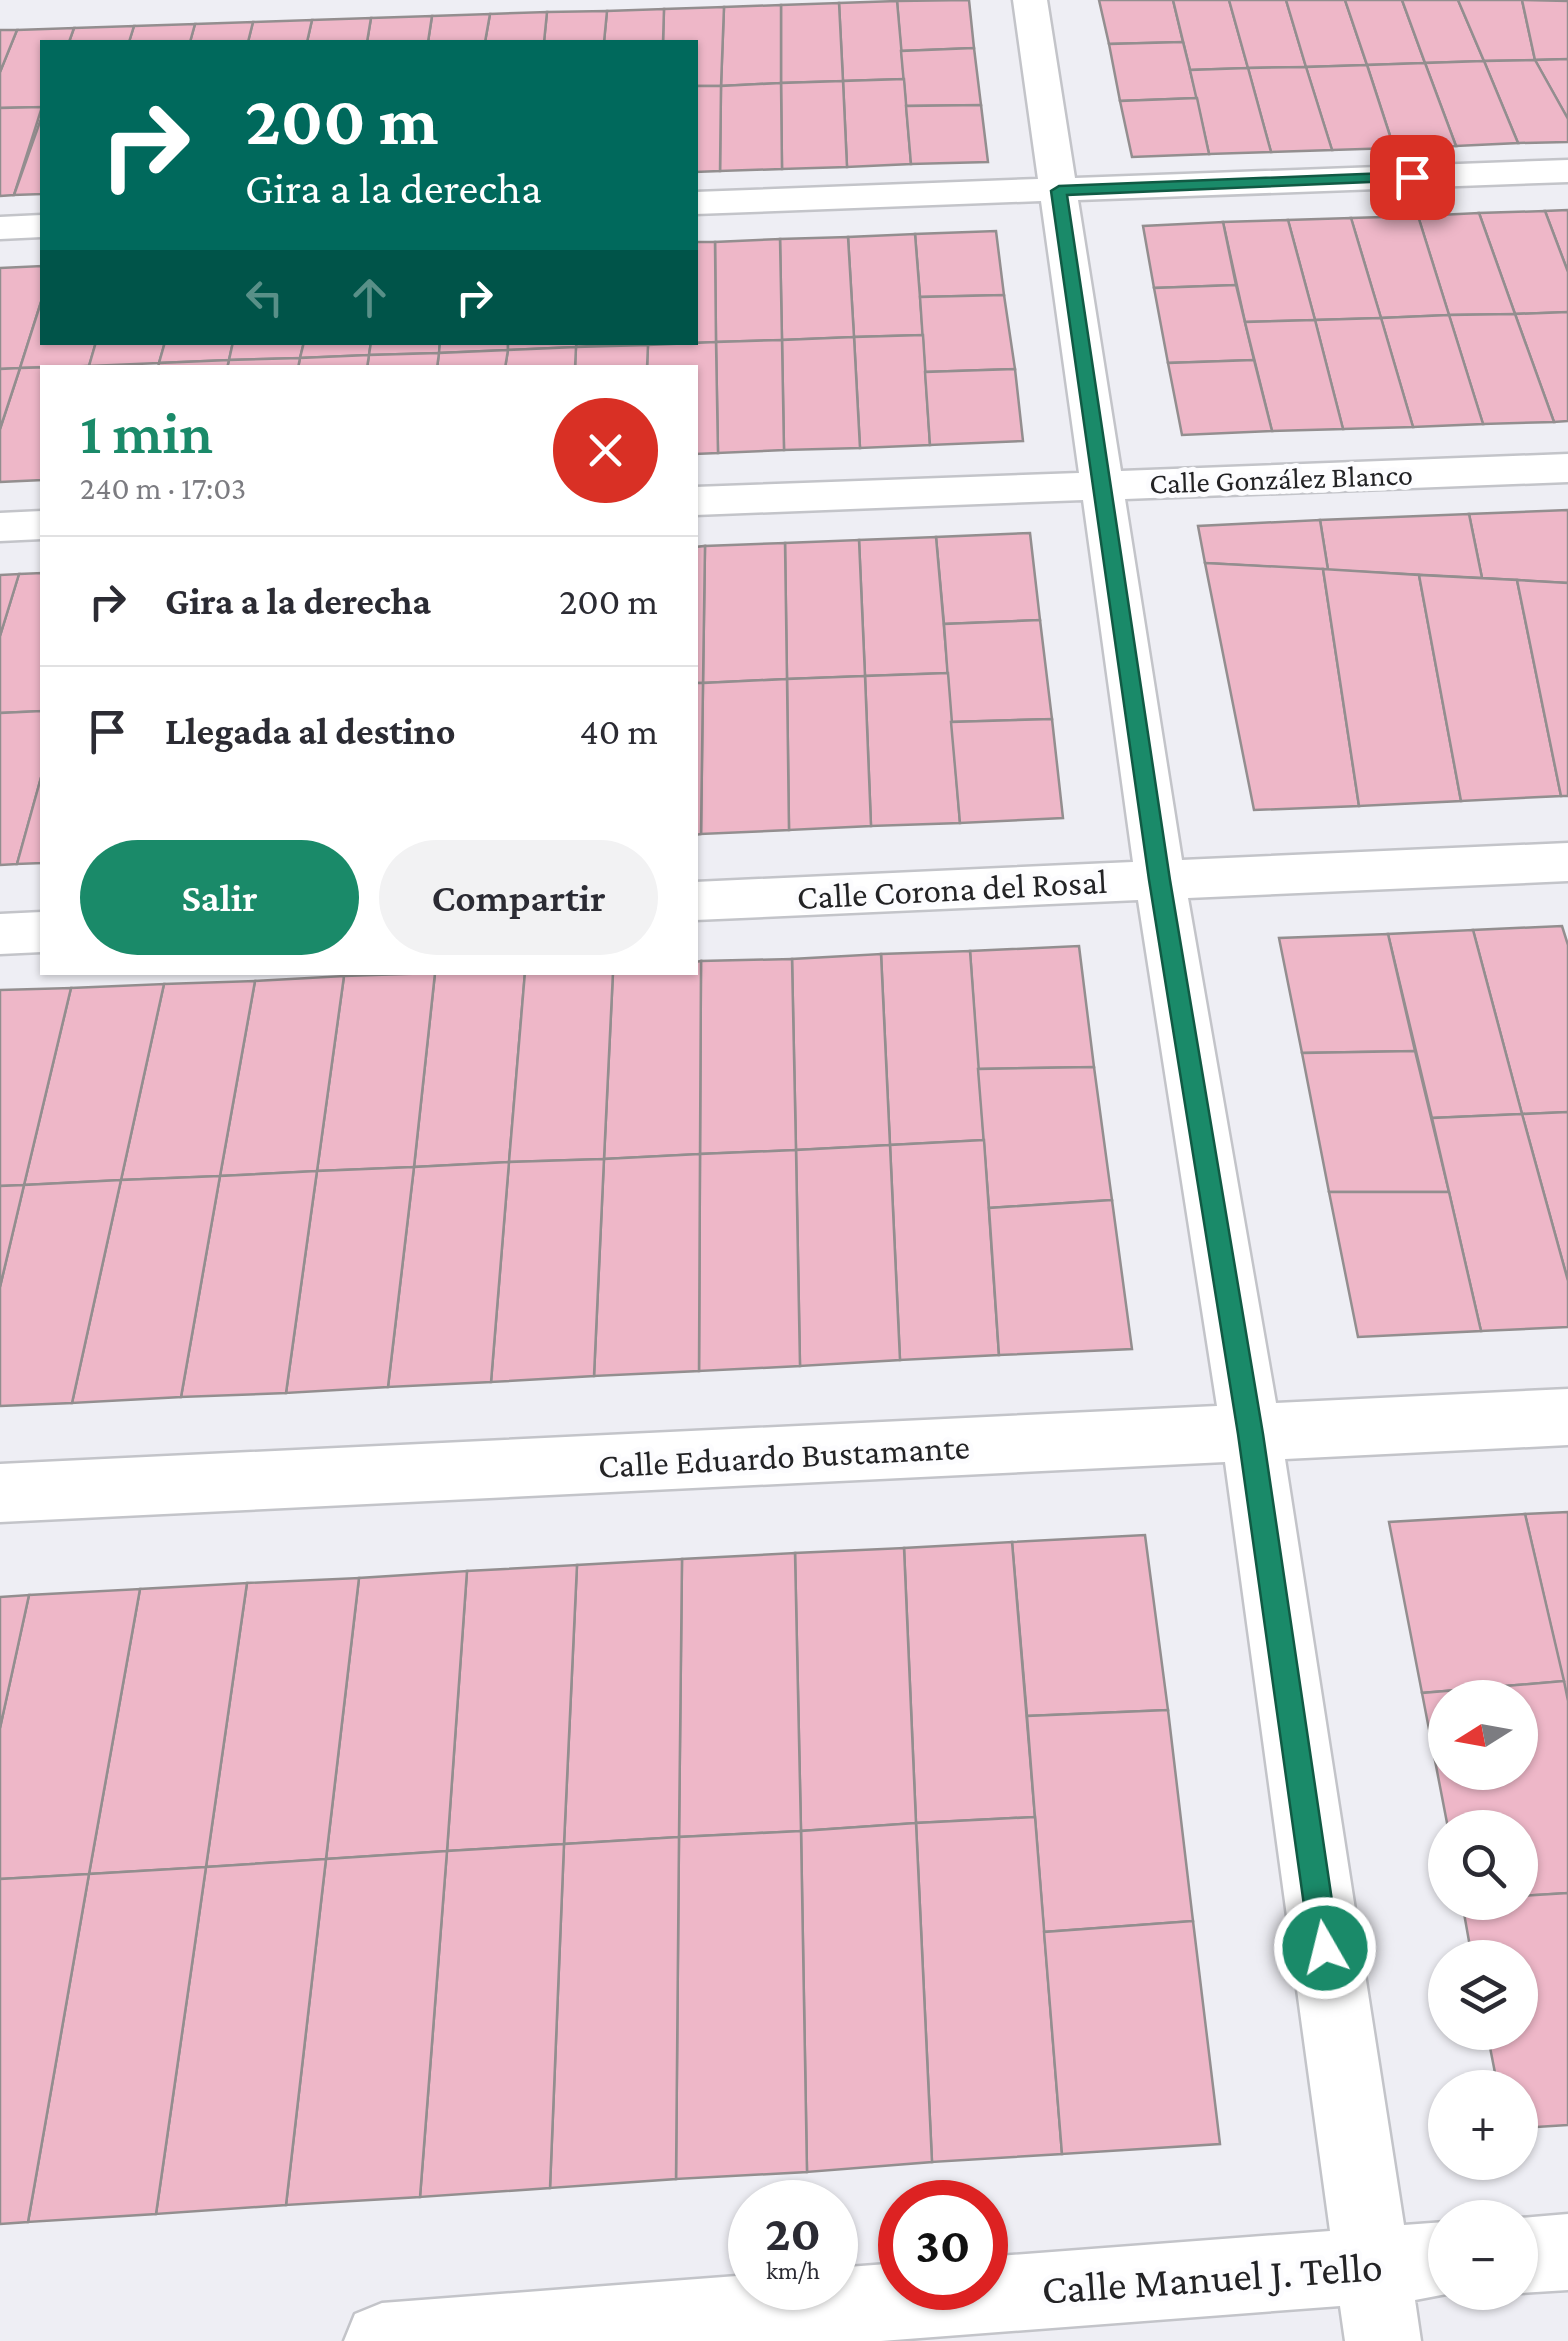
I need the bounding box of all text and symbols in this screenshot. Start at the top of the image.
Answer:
icon: right [80,80,210,210]
text: 200 m [245,81,438,159]
pin [1370,135,1455,220]
icon: arrive [1385,150,1440,205]
text: Gira a la derecha [245,163,542,213]
icon: left [237,270,292,325]
icon: ahead [342,270,397,325]
icon: right [447,270,502,325]
button: close [553,398,658,503]
text: 1 min [80,399,213,466]
street label: Calle González Blanco [1149,457,1413,500]
text: 240 m · 17:03 [80,470,246,506]
icon: right [80,574,135,629]
text: Gira a la derecha [165,580,431,622]
text: 200 m [559,580,658,622]
icon: arrive [80,704,135,759]
text: Llegada al destino [165,710,455,752]
text: 40 m [579,710,658,752]
button: Salir [80,840,359,955]
button: Compartir [379,840,658,955]
street label: Calle Corona del Rosal [796,862,1108,917]
street label: Calle Eduardo Bustamante [597,1427,971,1486]
north arrow [1428,1680,1538,1790]
map controls [1428,1680,1538,2310]
button: search [1428,1810,1538,1920]
position arrow [1273,1896,1377,2000]
button: layers [1428,1940,1538,2050]
button: + [1428,2070,1538,2180]
speed limit sign: 30 [878,2180,1008,2310]
button: − [1428,2200,1538,2310]
text: 20 [765,2205,821,2261]
street label: Calle Manuel J. Tello [1040,2242,1384,2313]
text: km/h [766,2257,820,2284]

